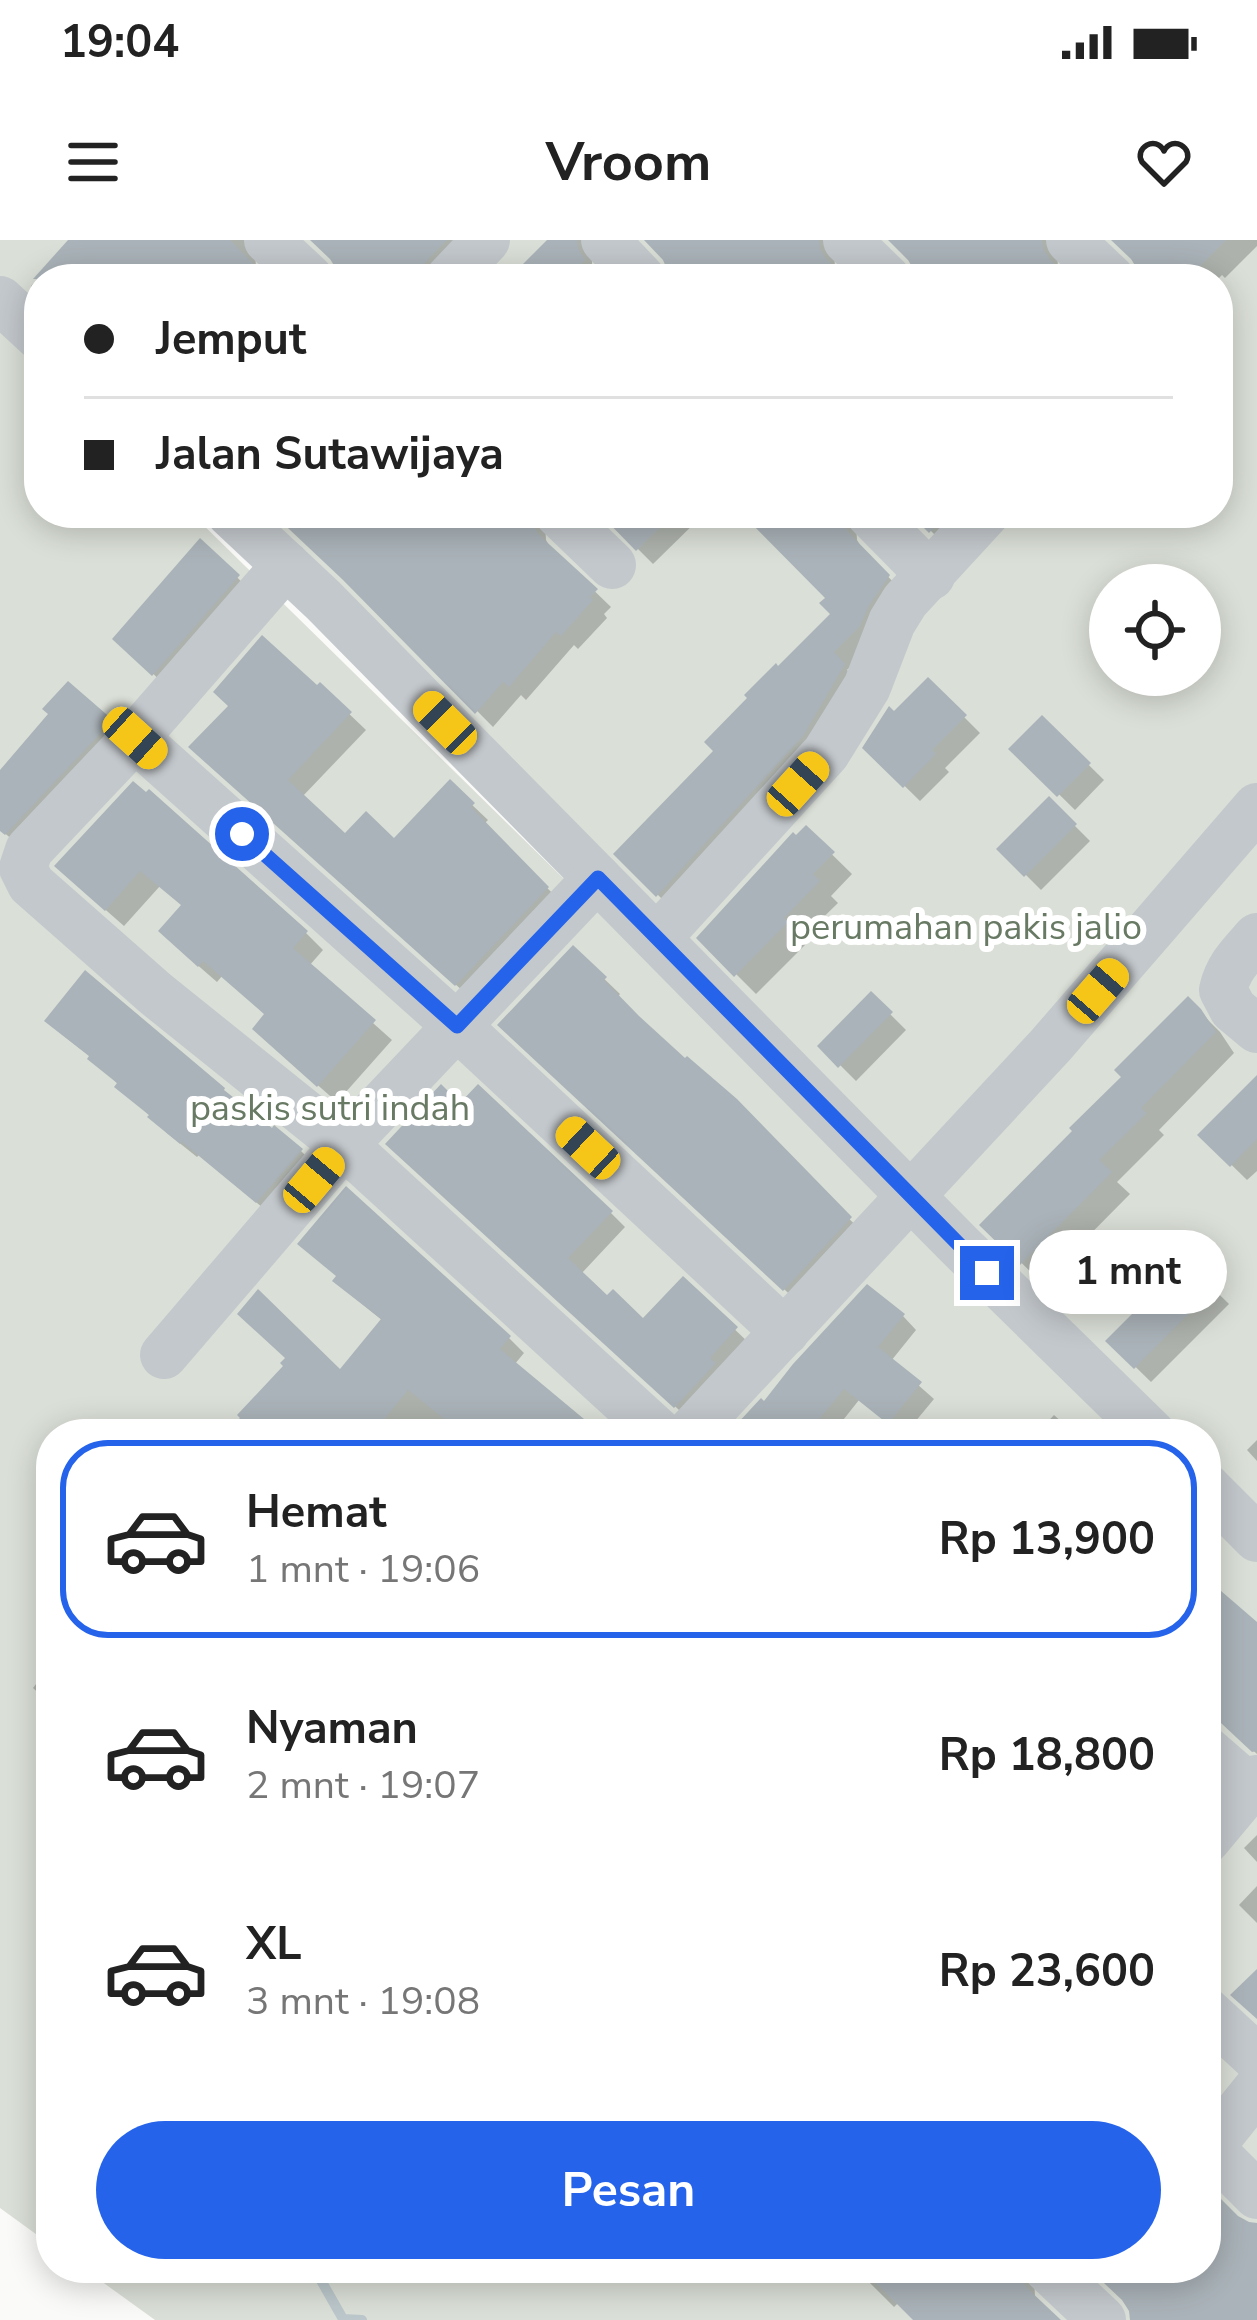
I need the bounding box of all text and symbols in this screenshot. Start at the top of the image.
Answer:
text: 19:04 [60,12,179,73]
text: Vroom [546,125,711,199]
icon: menu [60,129,126,195]
icon: heart [1131,129,1197,195]
text: Jemput [156,309,306,370]
text: Jalan Sutawijaya [156,424,504,485]
map controls [1089,564,1221,696]
button: locate [1089,564,1221,696]
car [407,685,483,761]
car [96,701,174,775]
car [761,745,835,823]
route start [215,807,269,861]
park label: perumahan pakis jalio [790,903,1142,952]
car [1061,952,1135,1030]
park label: paskis sutri indah [190,1084,470,1133]
car [549,1110,627,1186]
car [277,1141,351,1219]
callout: 1 mnt [1029,1231,1227,1315]
text: 1 mnt [1075,1245,1181,1298]
route end [960,1246,1014,1300]
text: Hemat [246,1482,387,1543]
icon: car [102,1485,210,1593]
text: Rp 13,900 [939,1509,1155,1570]
text: 1 mnt · 19:06 [246,1543,480,1596]
text: Nyaman [246,1698,418,1759]
icon: car [102,1701,210,1809]
text: Rp 18,800 [939,1725,1155,1786]
text: 2 mnt · 19:07 [246,1759,480,1812]
text: XL [246,1914,302,1975]
icon: car [102,1917,210,2025]
text: Rp 23,600 [939,1941,1155,2002]
text: 3 mnt · 19:08 [246,1975,480,2028]
button: Pesan [96,2121,1161,2259]

